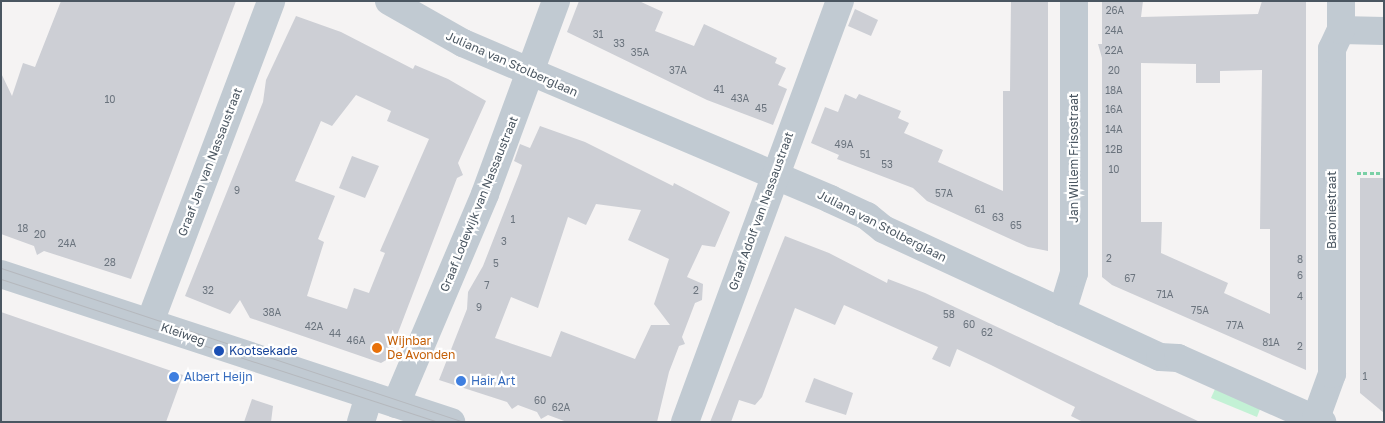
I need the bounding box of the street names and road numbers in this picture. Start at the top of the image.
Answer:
street label: Juliana van Stolberglaan [444,28,580,100]
street label: Graaf Jan van Nassaustraat [175,86,245,238]
street label: Jan Willem Frisostraat [1067,93,1081,223]
street label: Graaf Lodewijk van Nassaustraat [437,114,521,294]
street label: Graaf Adolf van Nassaustraat [726,130,796,292]
street label: Baroniestraat [1325,171,1339,249]
street label: Juliana van Stolberglaan [815,187,949,265]
street label: Kleiweg [159,320,207,348]

